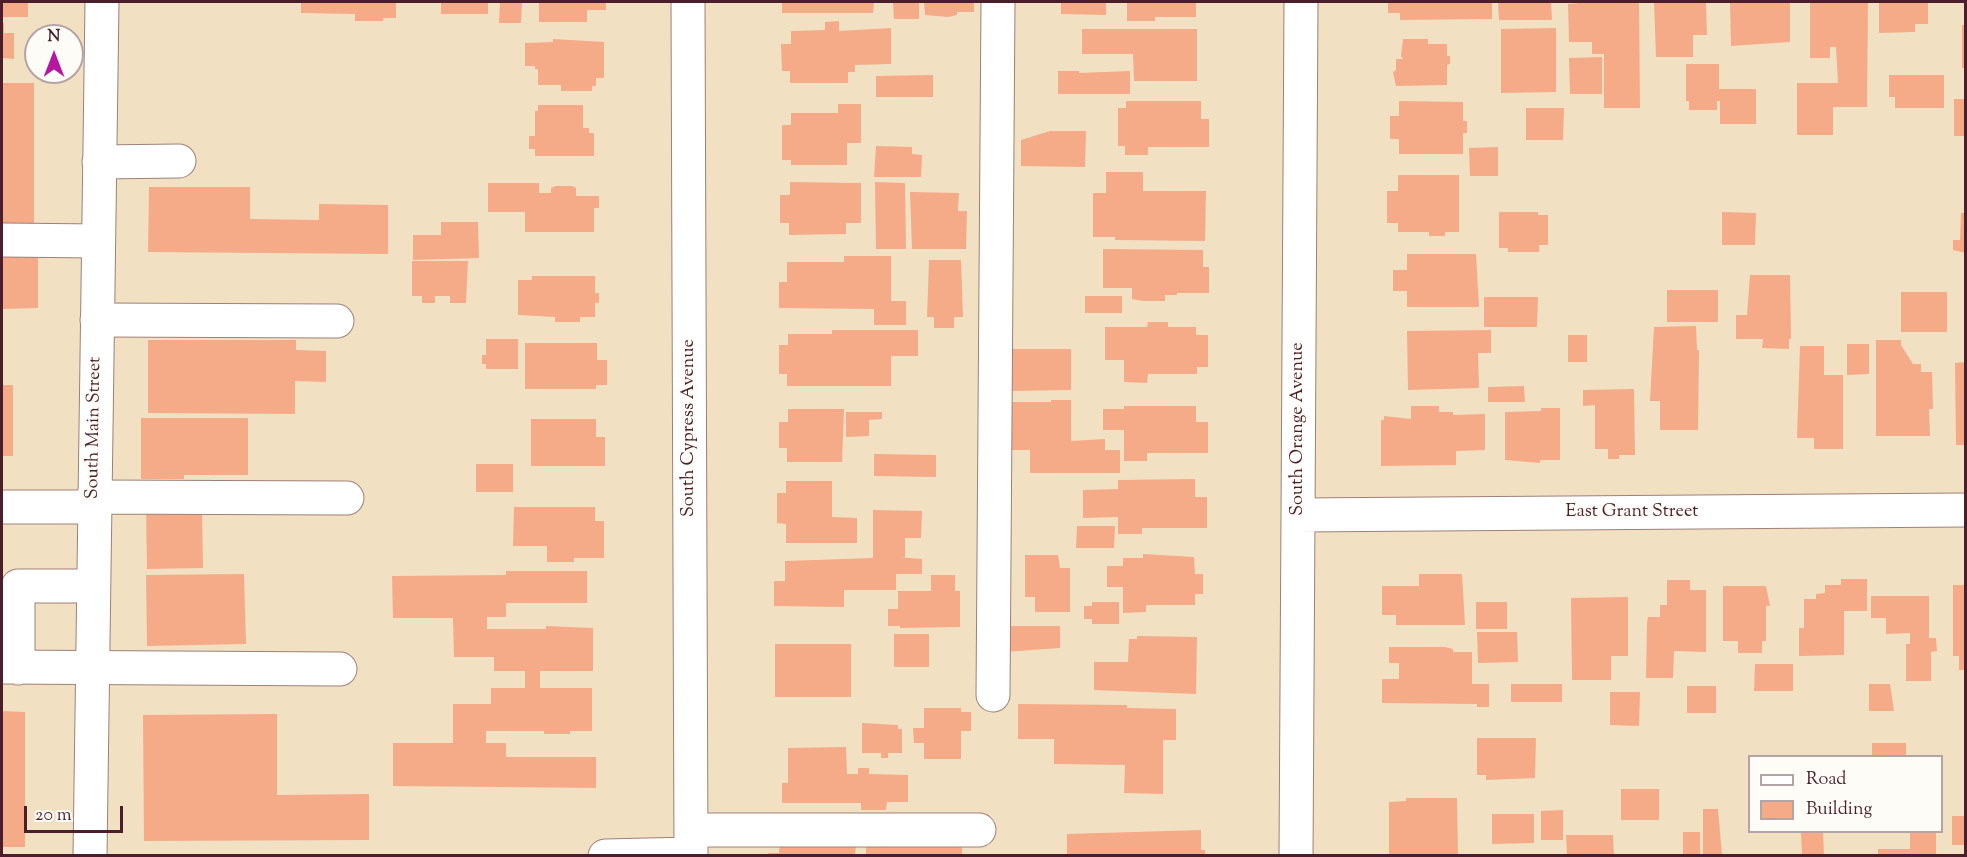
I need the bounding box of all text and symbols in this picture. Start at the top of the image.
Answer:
north arrow [24,24,84,84]
text: N [48,26,60,49]
street label: South Cypress Avenue [679,339,701,517]
street label: South Orange Avenue [1288,342,1310,516]
street label: South Main Street [83,357,107,499]
street label: East Grant Street [1566,502,1698,524]
legend [1748,755,1943,833]
text: Road [1806,767,1846,793]
scale bar [27,794,126,832]
text: Building [1806,797,1872,823]
text: 20 m [35,803,72,829]

